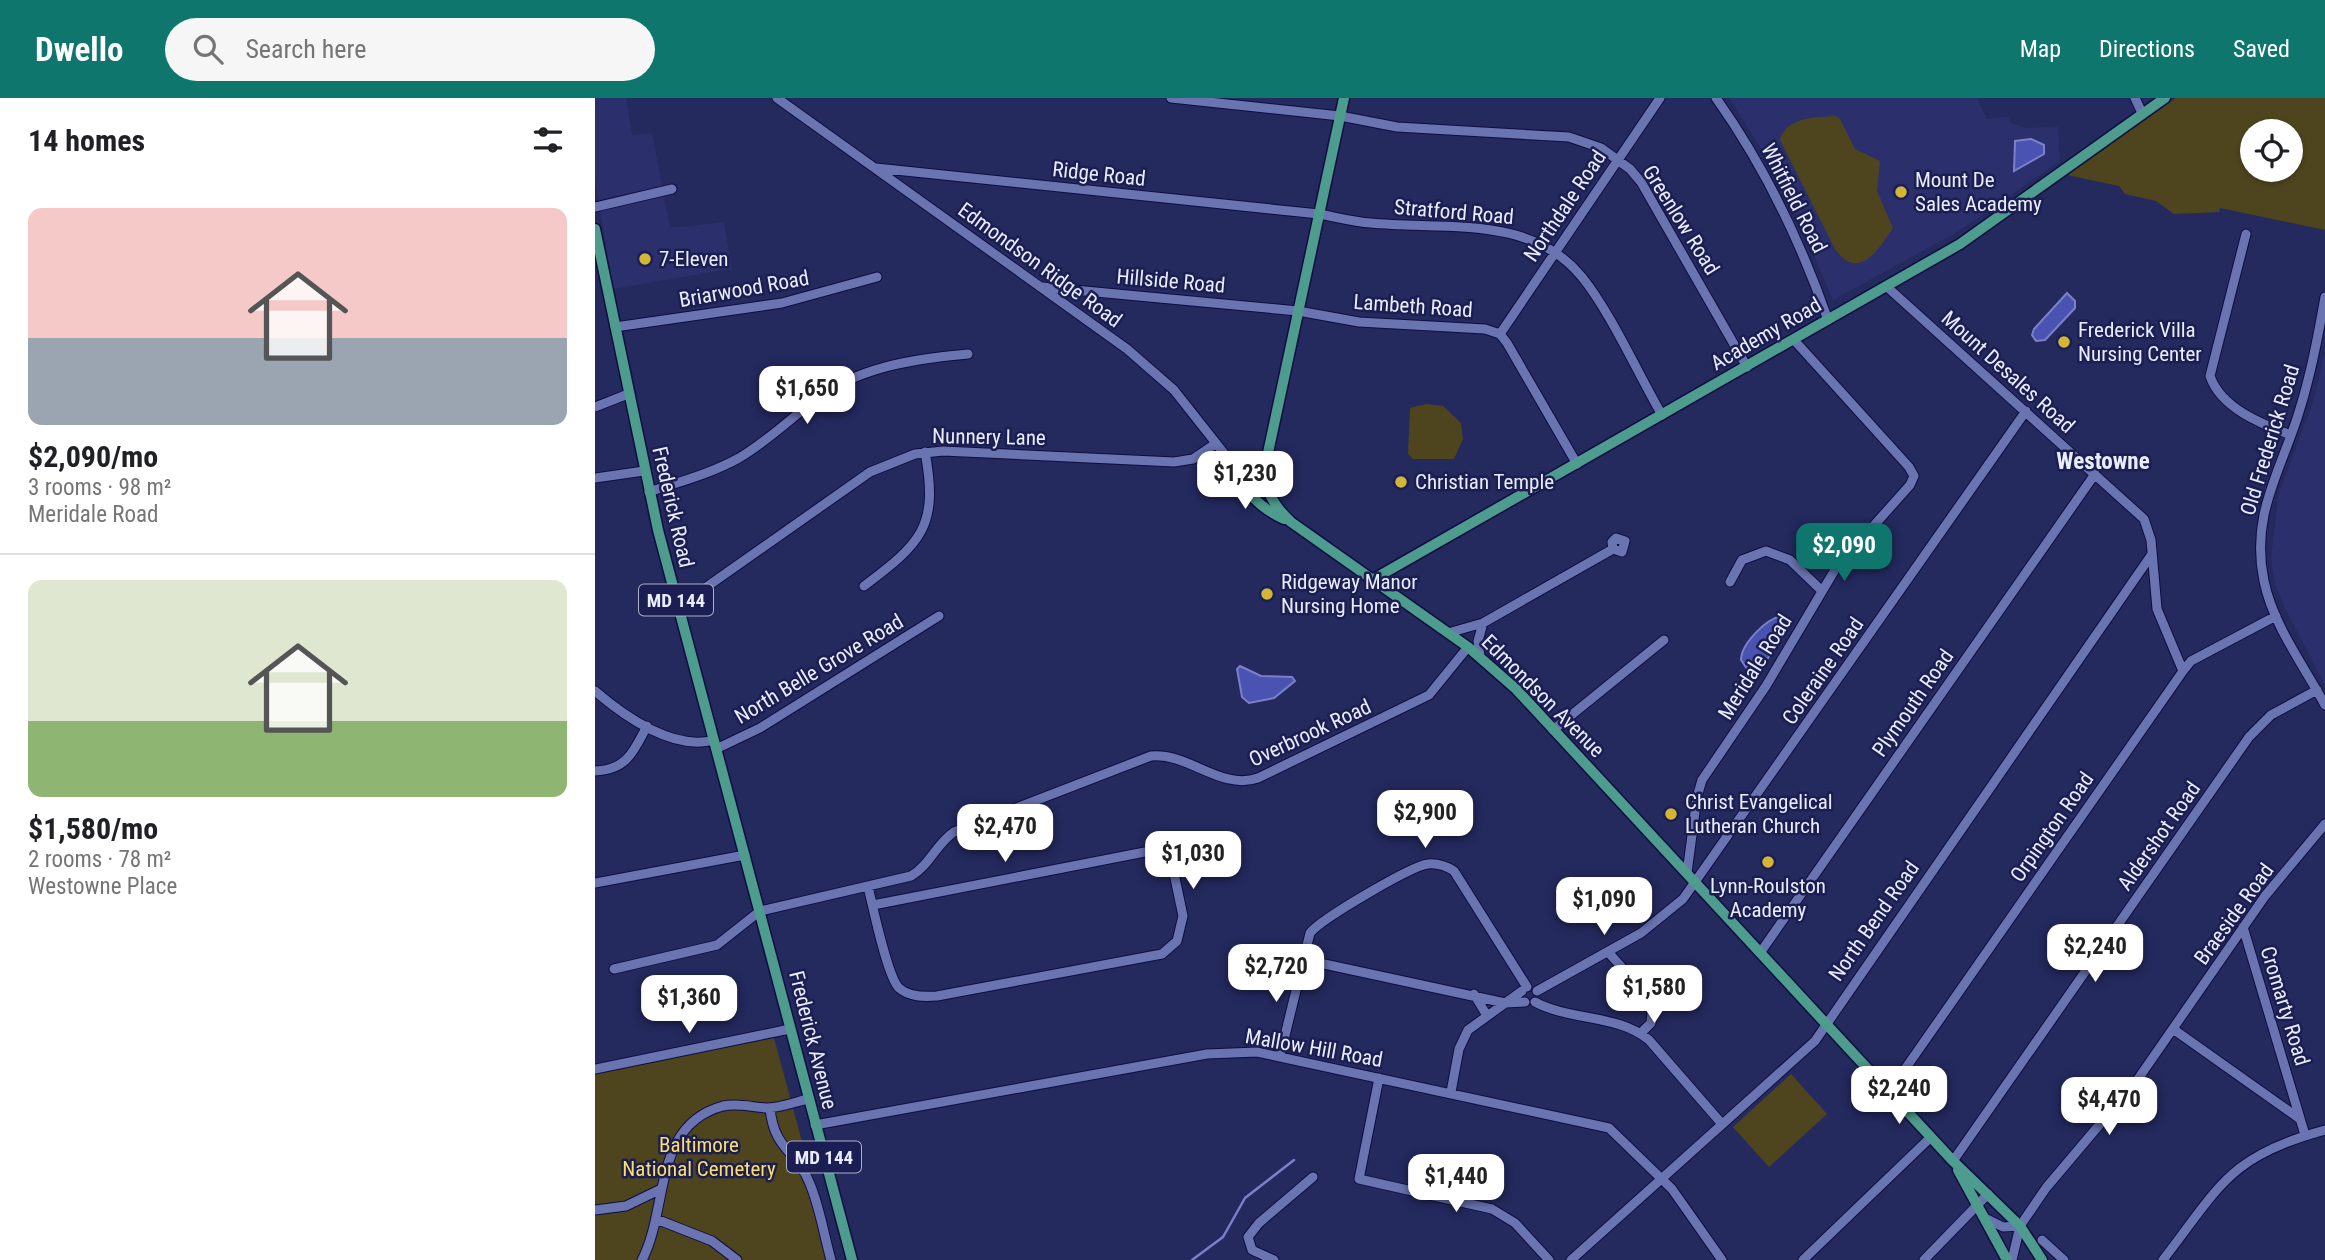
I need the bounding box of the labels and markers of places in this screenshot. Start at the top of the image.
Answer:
place label: Mount De Sales Academy [1915,168,2042,216]
marker: Mount De Sales Academy [1893,184,1909,200]
place label: 7-Eleven [659,247,728,271]
marker: 7-Eleven [637,251,653,267]
place label: Frederick Villa Nursing Center [2078,318,2202,366]
marker: Frederick Villa Nursing Center [2056,334,2072,350]
pin: $1,650 [750,366,864,426]
pin: $1,230 [1188,452,1302,511]
place label: Christian Temple [1415,470,1554,494]
marker: Christian Temple [1393,474,1409,490]
pin: $2,090 [1787,524,1901,583]
place label: Ridgeway Manor Nursing Home [1281,570,1418,618]
marker: Ridgeway Manor Nursing Home [1259,586,1275,602]
pin: $2,900 [1368,790,1482,850]
place label: Christ Evangelical Lutheran Church [1685,790,1833,838]
pin: $2,470 [948,804,1062,864]
marker: Christ Evangelical Lutheran Church [1663,806,1679,822]
pin: $1,030 [1136,832,1250,891]
marker: Lynn-Roulston Academy [1760,854,1776,870]
place label: Lynn-Roulston Academy [1710,874,1826,922]
pin: $1,090 [1547,878,1661,937]
pin: $2,240 [2038,924,2152,984]
pin: $2,720 [1219,944,1333,1004]
pin: $1,580 [1597,965,1711,1025]
pin: $1,360 [632,976,746,1035]
pin: $2,240 [1842,1066,1956,1126]
pin: $4,470 [2052,1077,2166,1137]
pin: $1,440 [1399,1154,1513,1214]

